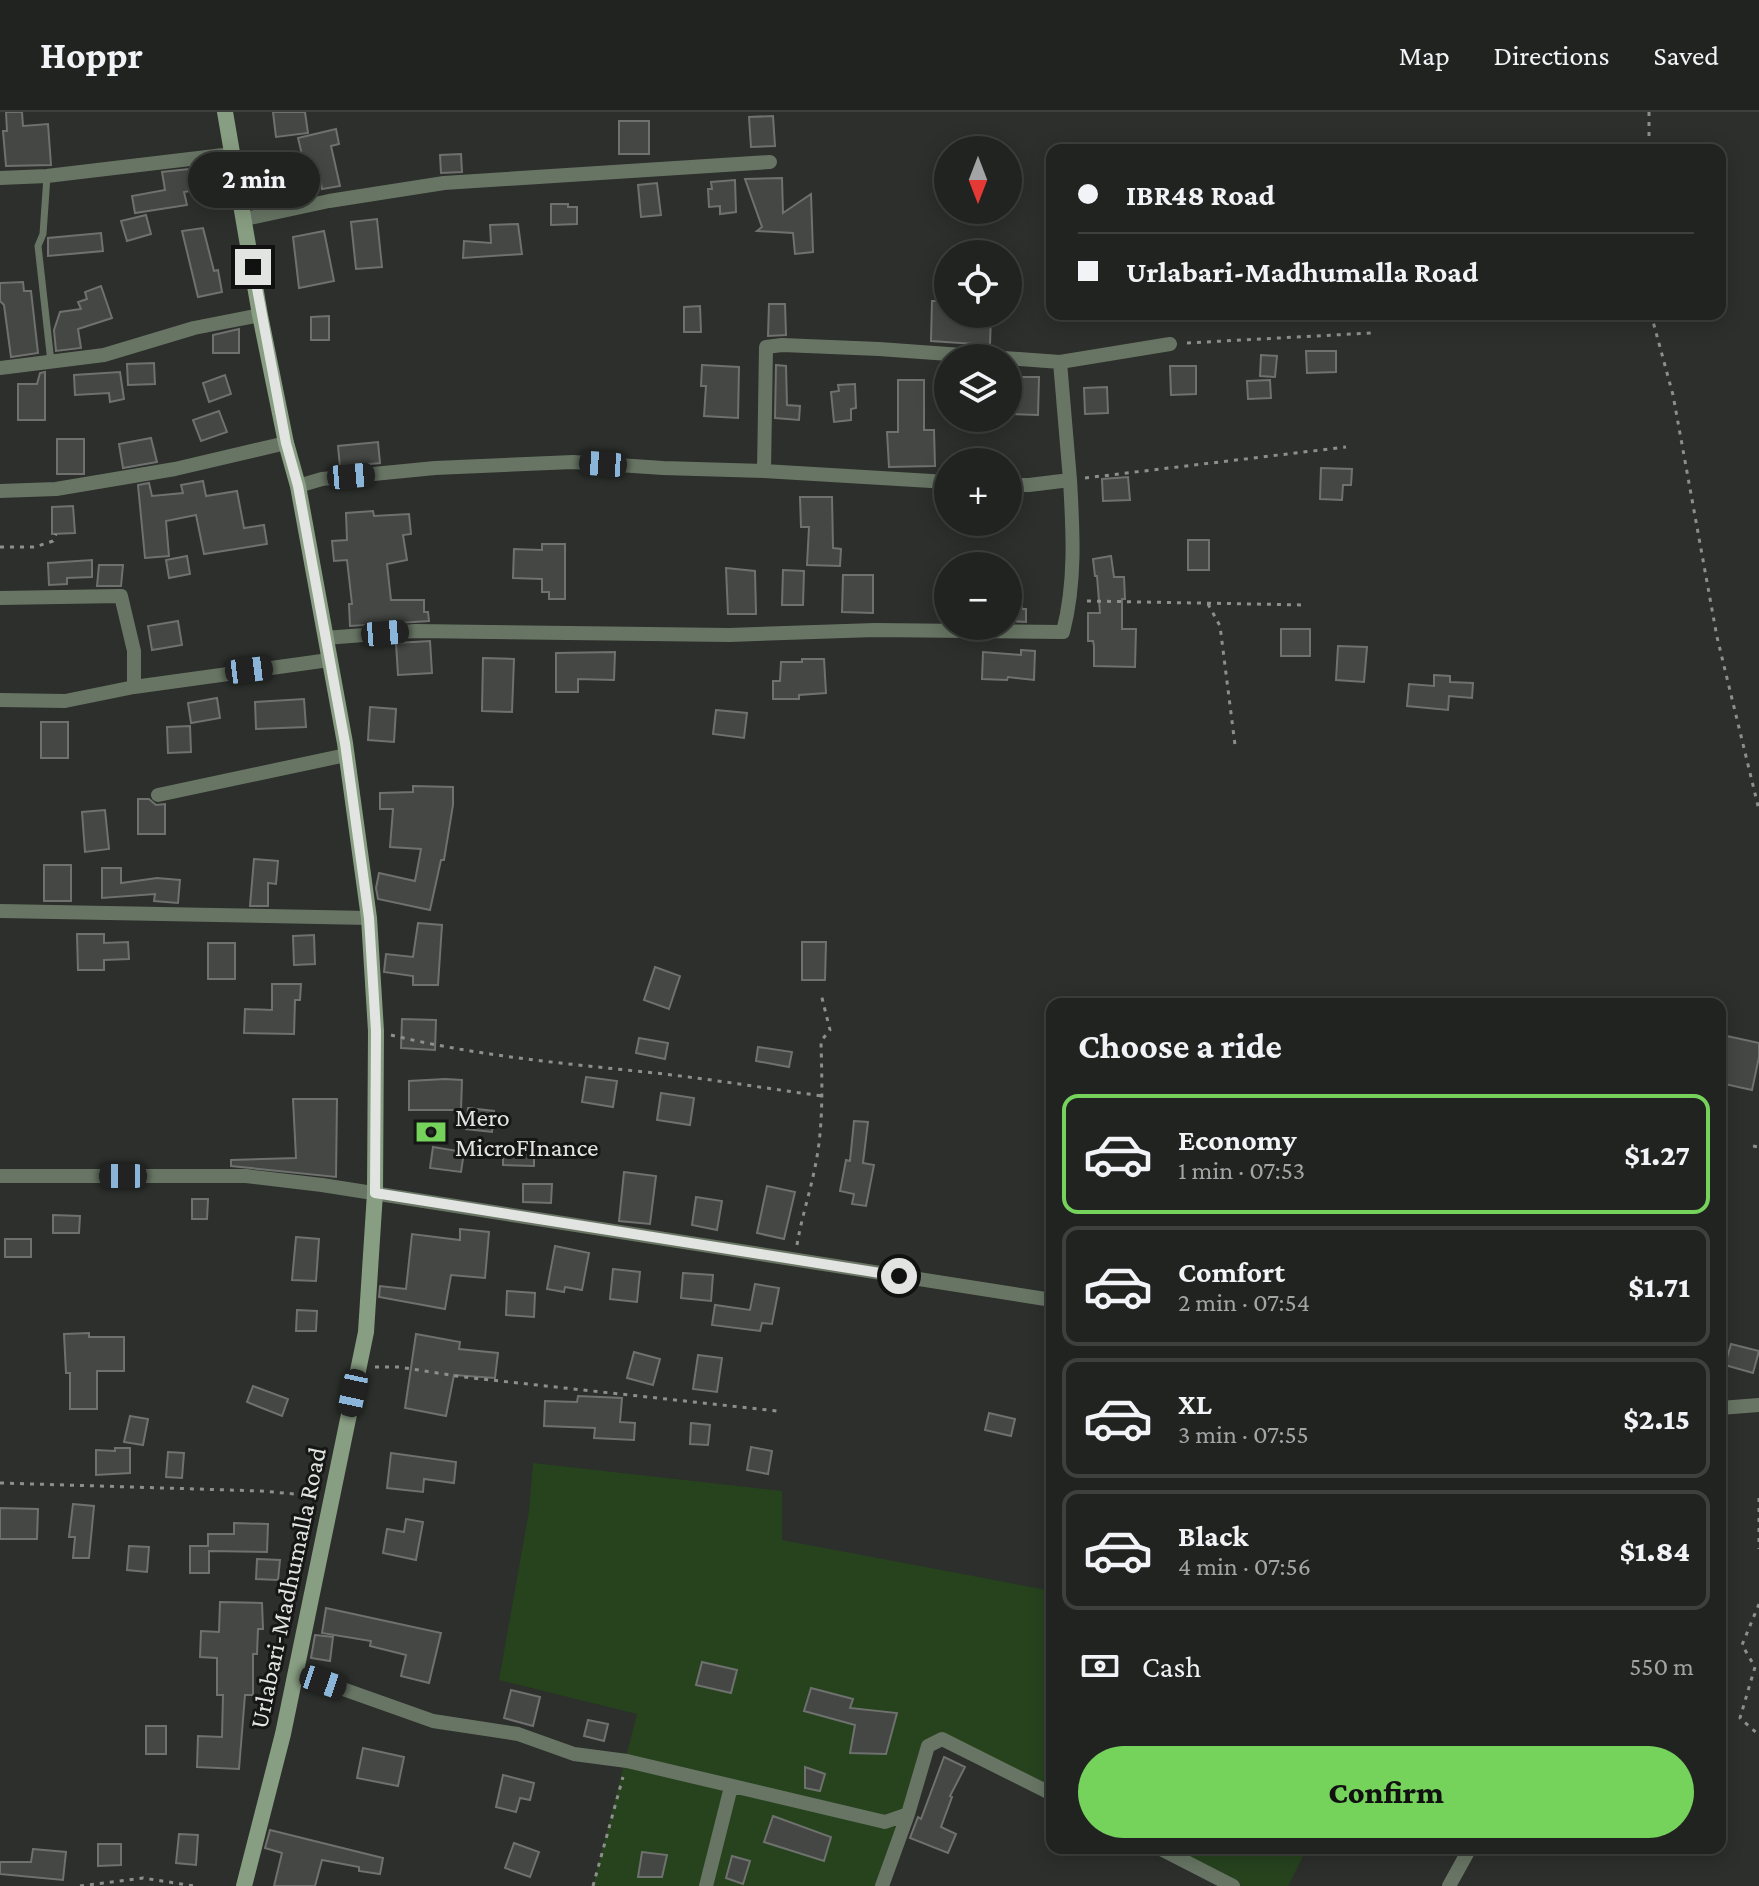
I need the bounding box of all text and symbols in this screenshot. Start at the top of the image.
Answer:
text: Hoppr [40,34,143,76]
text: Map [1399,40,1450,71]
text: Directions [1494,40,1609,71]
text: Saved [1653,40,1719,71]
north arrow [934,136,1022,224]
map controls [934,136,1022,640]
callout: 2 min [187,151,319,207]
text: 2 min [222,165,286,194]
text: IBR48 Road [1126,178,1275,211]
button: locate [934,240,1022,328]
route end [235,249,271,285]
text: Urlabari-Madhumalla Road [1126,255,1478,288]
button: layers [934,344,1022,432]
button: + [934,448,1022,536]
car [578,450,628,478]
car [326,462,376,490]
button: − [934,552,1022,640]
car [360,619,410,647]
car [224,655,274,685]
text: Choose a ride [1078,1026,1282,1066]
place label: Mero MicroFInance [455,1103,599,1162]
bank icon: Mero MicroFInance [414,1115,448,1149]
icon: car [1082,1118,1154,1190]
text: Economy [1178,1123,1297,1156]
text: $1.27 [1624,1138,1690,1171]
text: 1 min · 07:53 [1178,1156,1305,1185]
car [99,1164,147,1188]
icon: car [1082,1250,1154,1322]
text: Comfort [1178,1255,1285,1288]
route start [881,1258,917,1294]
text: $1.71 [1628,1270,1690,1303]
text: 2 min · 07:54 [1178,1288,1310,1317]
car [336,1367,370,1419]
icon: car [1082,1382,1154,1454]
text: XL [1178,1387,1212,1420]
text: $2.15 [1623,1402,1690,1435]
text: 3 min · 07:55 [1178,1420,1309,1449]
street label: Urlabari-Madhumalla Road [244,1444,332,1731]
icon: car [1082,1514,1154,1586]
text: Black [1178,1519,1249,1552]
text: $1.84 [1619,1534,1690,1567]
text: 4 min · 07:56 [1178,1552,1311,1581]
icon: cash [1078,1644,1122,1688]
text: Cash [1142,1650,1201,1683]
text: 550 m [1629,1652,1694,1681]
car [296,1663,350,1701]
button: Confirm [1078,1746,1694,1838]

